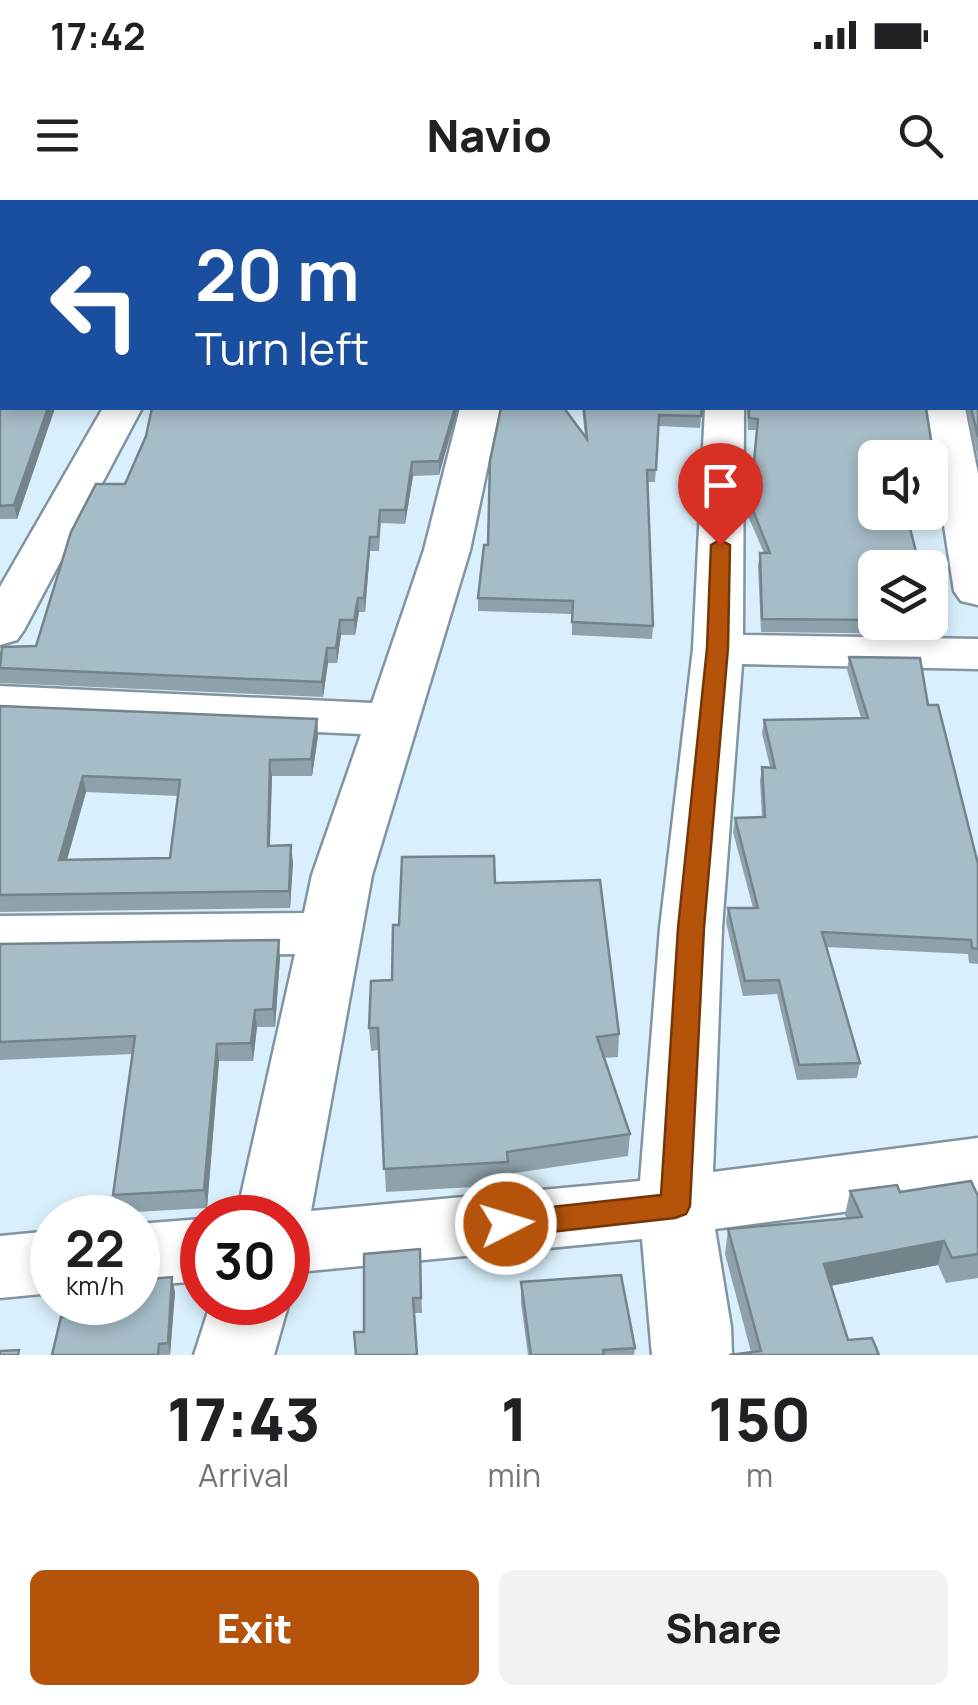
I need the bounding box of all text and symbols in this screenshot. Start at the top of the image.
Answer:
text: 17:42 [50,9,146,61]
text: Navio [426,104,552,166]
icon: menu [30,108,85,163]
icon: search [893,108,948,163]
text: 20 m [195,226,360,322]
icon: left [30,240,160,370]
text: Turn left [195,317,369,379]
map controls [858,440,948,640]
button: sound [858,440,948,530]
pin [678,443,763,546]
icon: arrive [693,458,748,513]
button: layers [858,550,948,640]
position arrow [454,1172,558,1276]
speed limit sign: 30 [180,1195,310,1325]
text: 22 [65,1214,125,1282]
text: km/h [66,1268,124,1303]
text: 17:43 [167,1377,321,1459]
text: 1 [501,1377,528,1459]
text: 150 [708,1377,811,1459]
text: Arrival [198,1453,289,1497]
text: min [487,1453,541,1497]
text: m [746,1453,773,1497]
button: Exit [30,1570,479,1685]
button: Share [499,1570,948,1685]

